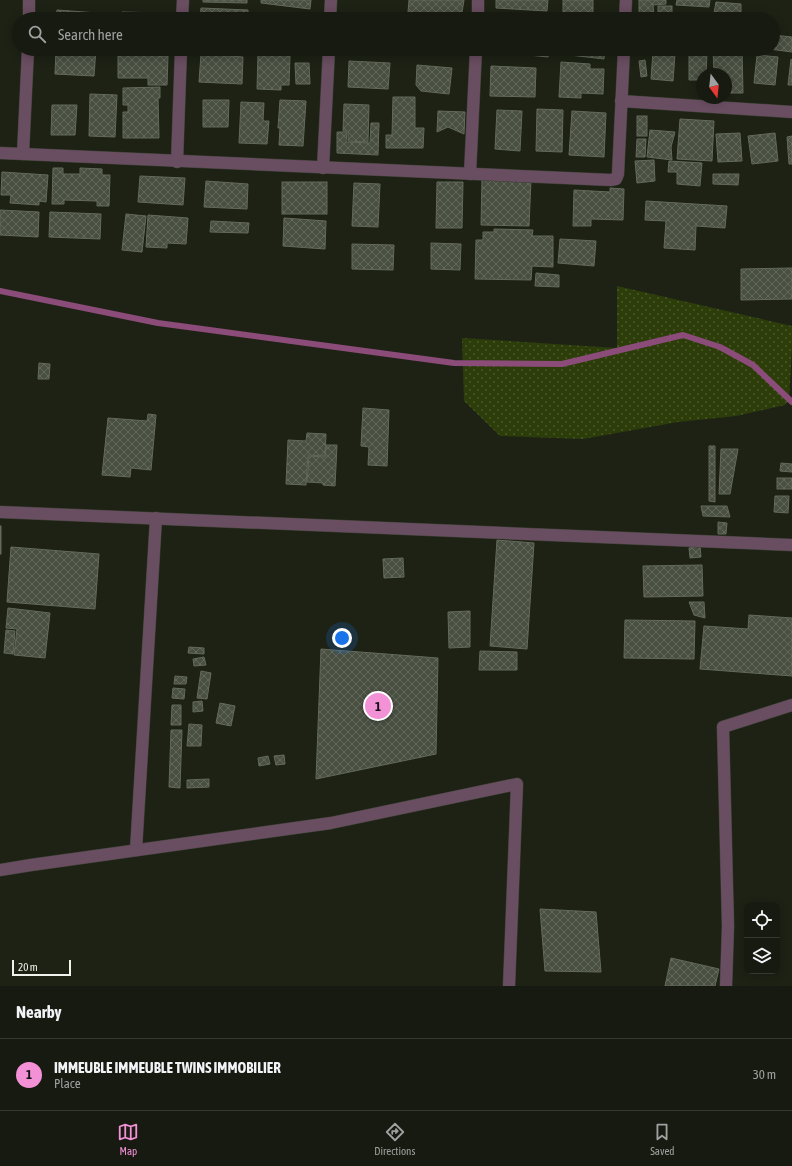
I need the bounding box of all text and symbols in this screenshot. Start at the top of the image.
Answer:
search box [12,12,780,56]
icon: search [26,23,48,45]
text: Search here [58,26,123,43]
north arrow [696,68,732,104]
your location [332,628,352,648]
pin: 1 [365,691,391,721]
map controls [744,902,780,974]
button: locate [744,902,780,938]
button: layers [744,938,780,974]
scale bar [12,958,71,977]
text: 20 m [18,961,38,973]
text: Nearby [16,1002,62,1022]
text: IMMEUBLE IMMEUBLE TWINS IMMOBILIER [54,1059,281,1076]
text: 1 [26,1067,32,1082]
text: 30 m [753,1067,776,1082]
text: Place [54,1076,81,1091]
tab: Map [117,1121,139,1157]
tab: Directions [374,1121,415,1157]
tab: Saved [650,1121,675,1157]

